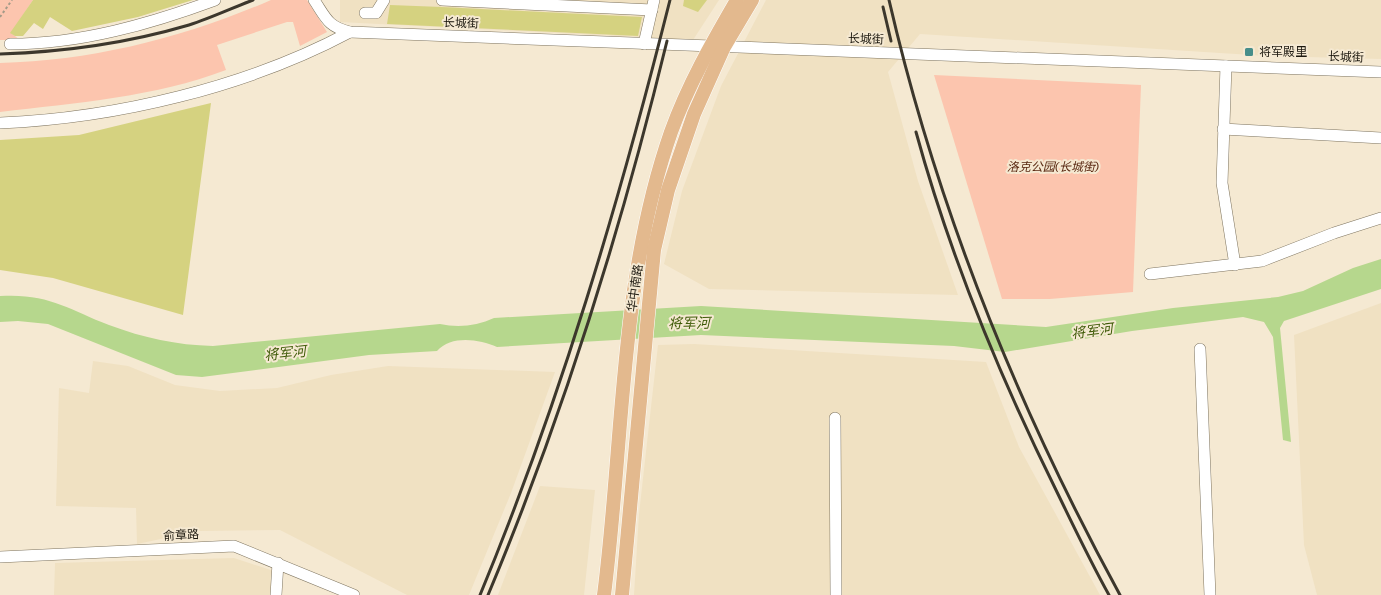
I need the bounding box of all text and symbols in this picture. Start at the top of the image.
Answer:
street label: 长城街 [443,15,479,31]
street label: 长城街 [848,31,884,47]
place label: 将军殿里 [1259,45,1307,59]
marker: 将军殿里 [1243,46,1255,58]
street label: 长城街 [1328,49,1364,65]
park label: 洛克公园(长城街) [1007,160,1099,174]
street label: 华中南路 [625,263,645,313]
water label: 将军河 [668,315,713,331]
water label: 将军河 [1070,320,1117,341]
water label: 将军河 [263,343,310,363]
street label: 俞章路 [163,527,199,543]

